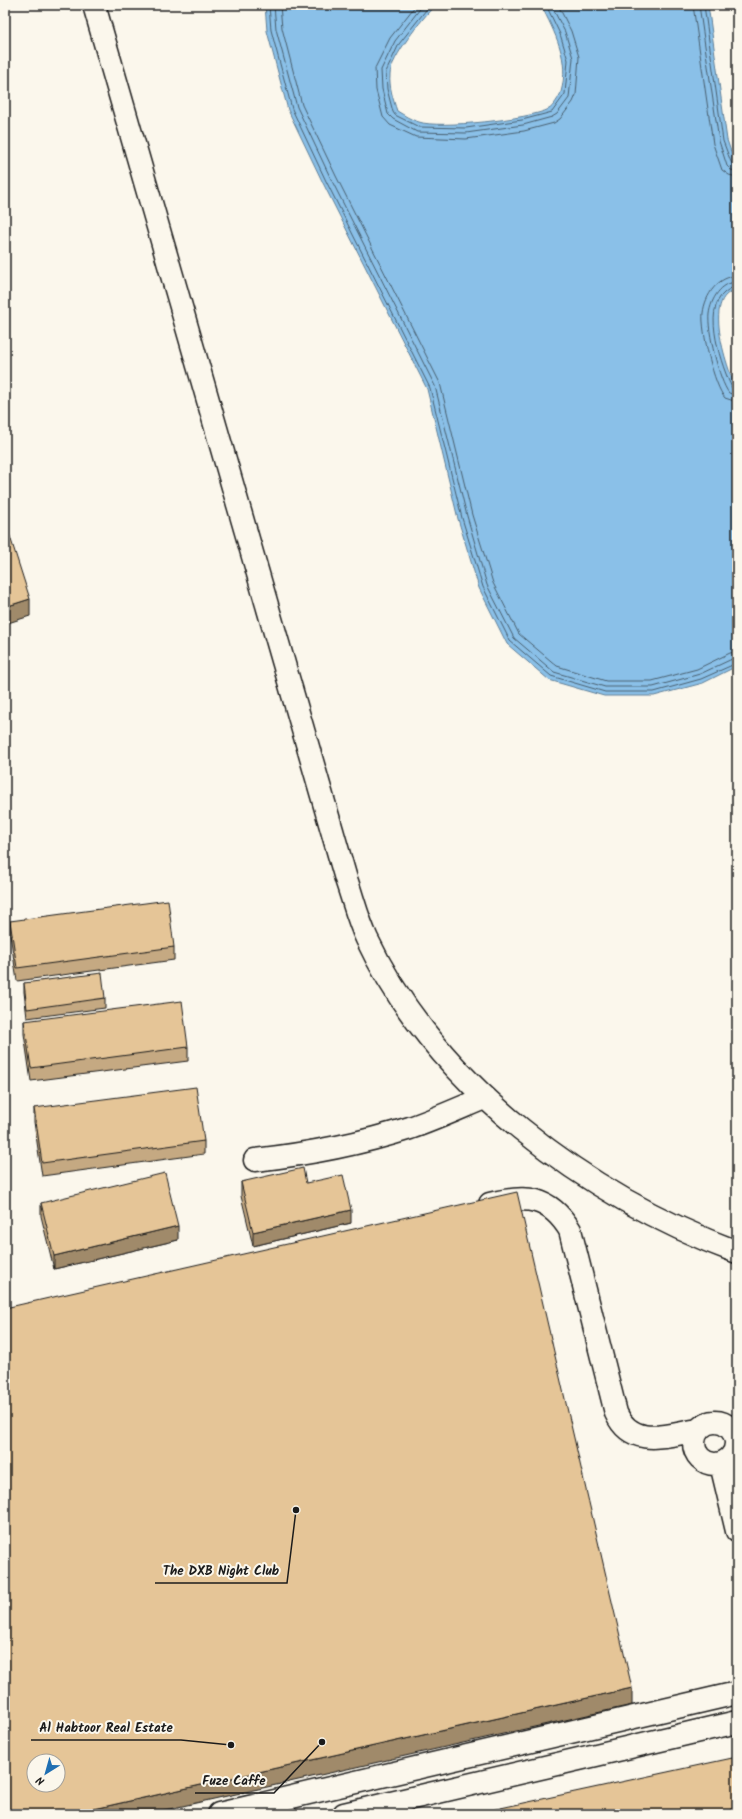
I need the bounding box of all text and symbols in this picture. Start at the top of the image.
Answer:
callout: The DXB Night Club [155,1558,287,1583]
text: The DXB Night Club [163,1561,280,1582]
callout: Al Habtoor Real Estate [31,1715,181,1740]
text: Al Habtoor Real Estate [39,1718,174,1739]
north arrow [26,1753,66,1793]
callout: Fuze Caffe [195,1768,274,1793]
text: N [32,1771,49,1789]
text: Fuze Caffe [202,1771,266,1792]

